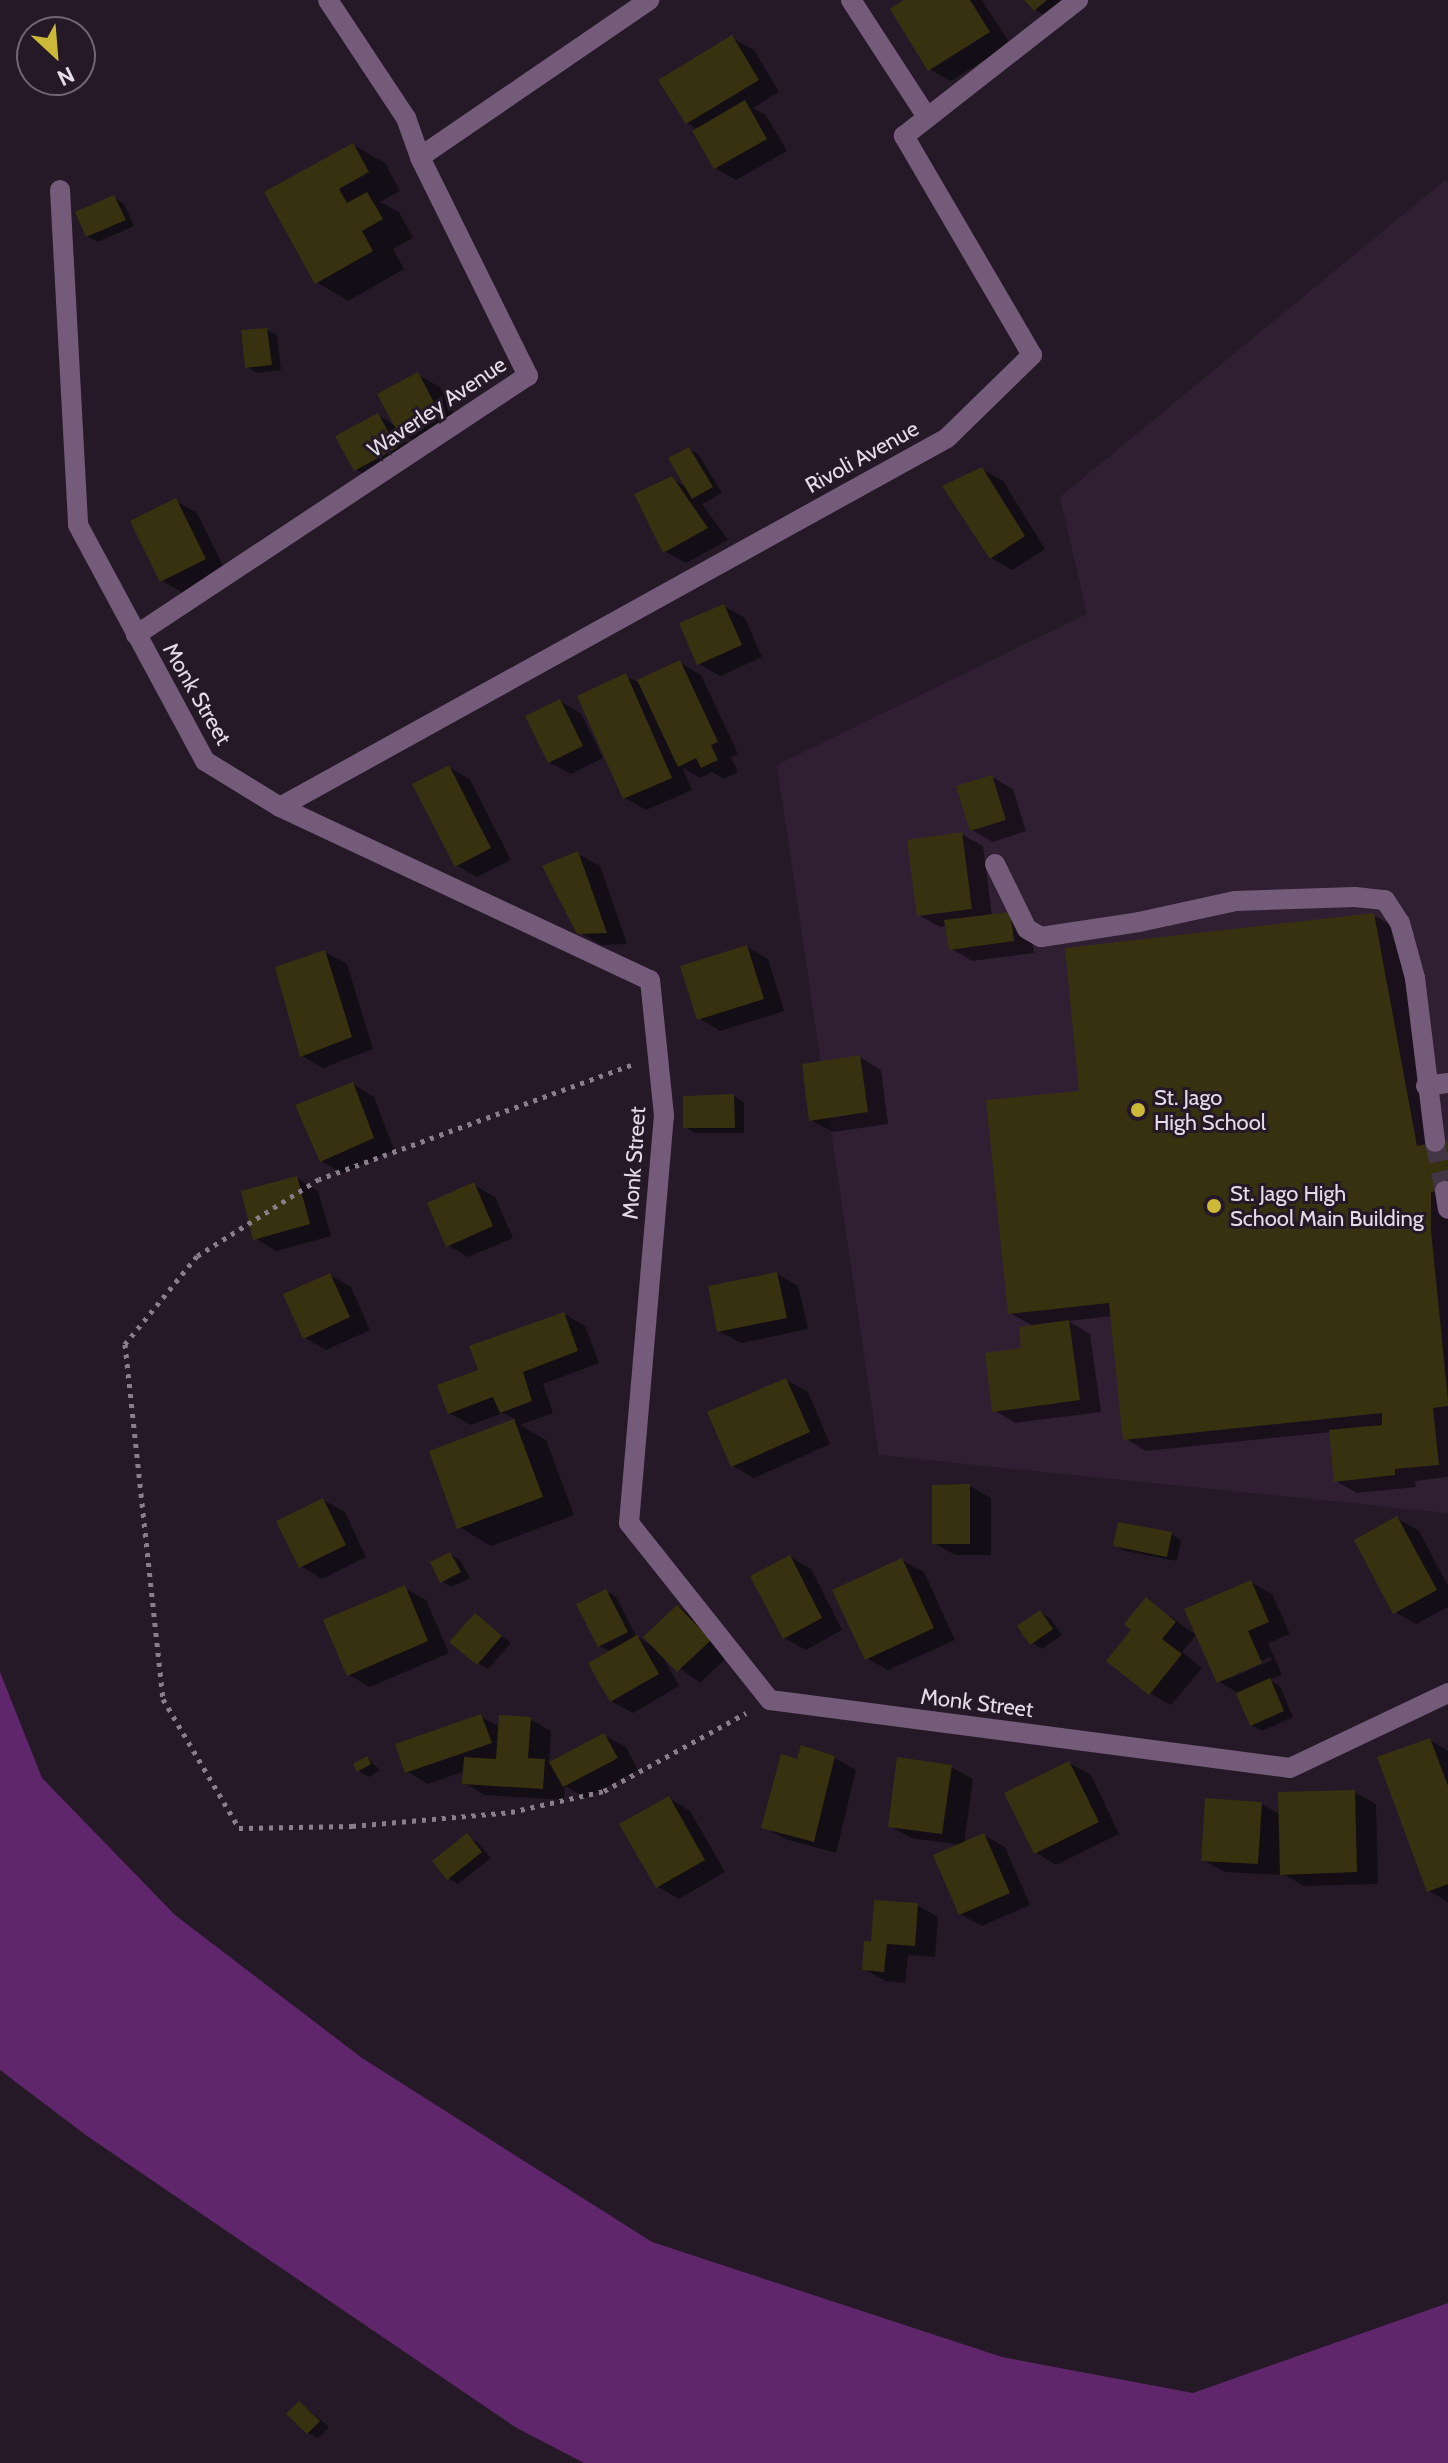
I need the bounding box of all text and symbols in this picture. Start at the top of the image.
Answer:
north arrow [16,16,96,96]
text: N [53,61,79,92]
street label: Waverley Avenue [363,351,511,463]
street label: Rivoli Avenue [801,415,923,499]
street label: Monk Street [157,638,237,750]
place label: St. Jago High School [1154,1084,1266,1136]
marker: St. Jago High School [1129,1101,1147,1119]
street label: Monk Street [617,1106,651,1220]
place label: St. Jago High School Main Building [1230,1180,1424,1232]
marker: St. Jago High School Main Building [1205,1197,1223,1215]
street label: Monk Street [919,1683,1035,1723]

